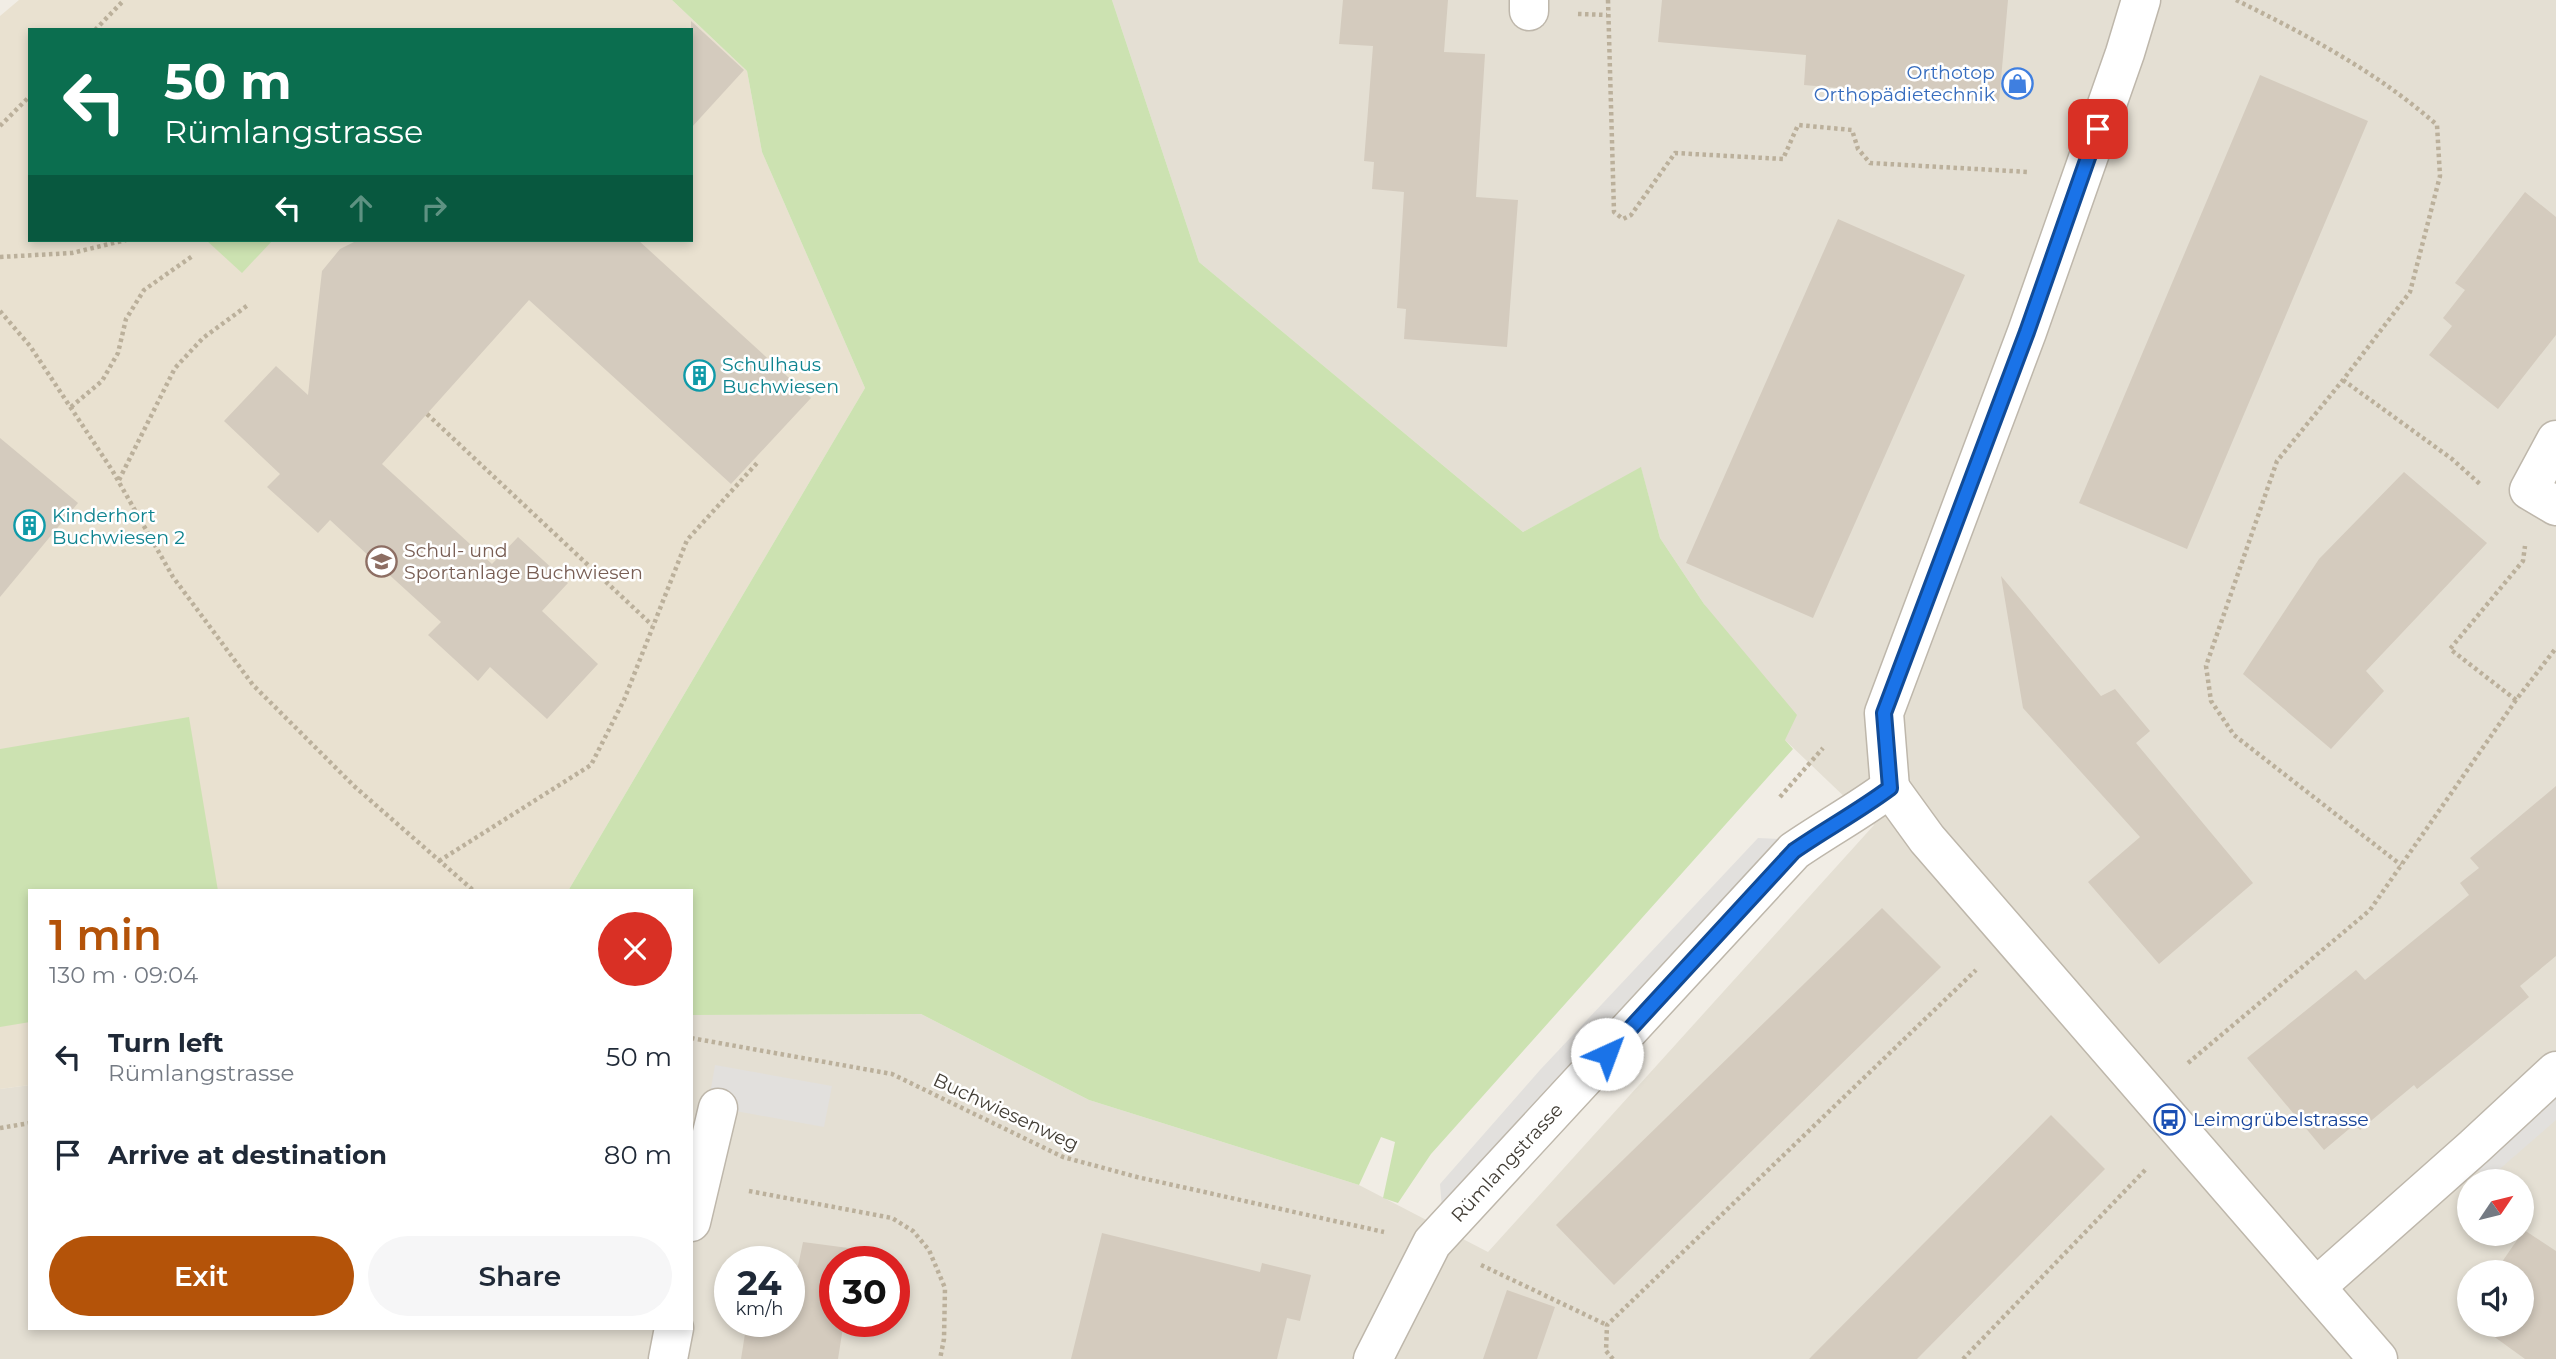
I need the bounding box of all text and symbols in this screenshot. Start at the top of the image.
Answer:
text: 50 m [164,52,292,111]
icon: left [49,56,140,147]
place label: Orthotop Orthopädietechnik [1814,61,1996,106]
shop icon: Orthotop Orthopädietechnik [2001,66,2035,100]
pin [2068,99,2128,159]
icon: arrive [2079,110,2117,148]
text: Rümlangstrasse [164,112,423,151]
icon: left [269,189,307,227]
icon: ahead [342,189,380,227]
icon: right [415,189,453,227]
place label: Schulhaus Buchwiesen [722,353,839,398]
building icon: Schulhaus Buchwiesen [682,358,716,392]
place label: Kinderhort Buchwiesen 2 [52,504,185,549]
building icon: Kinderhort Buchwiesen 2 [12,509,46,543]
place label: Schul- und Sportanlage Buchwiesen [404,539,643,584]
school or university icon: Schul- und Sportanlage Buchwiesen [364,544,398,578]
text: 1 min [49,909,162,961]
button: close [598,912,672,986]
text: 130 m · 09:04 [49,961,198,989]
position arrow [1570,1017,1644,1091]
text: Turn left [108,1027,224,1059]
icon: left [49,1038,87,1076]
text: 50 m [606,1041,672,1073]
text: Rümlangstrasse [108,1059,294,1087]
street label: Buchwiesenweg [930,1068,1082,1156]
street label: Rümlangstrasse [1446,1098,1567,1227]
bus stop icon: Leimgrübelstrasse [2153,1102,2187,1136]
place label: Leimgrübelstrasse [2193,1108,2369,1131]
icon: arrive [49,1136,87,1174]
text: Arrive at destination [108,1139,387,1171]
text: 80 m [604,1139,672,1171]
north arrow [2457,1169,2534,1246]
map controls [2457,1169,2534,1337]
button: Exit [49,1236,354,1316]
button: Share [368,1236,672,1316]
speed limit sign: 30 [819,1246,910,1337]
button: sound [2457,1260,2534,1337]
text: 24 [737,1261,782,1304]
text: km/h [735,1298,784,1320]

